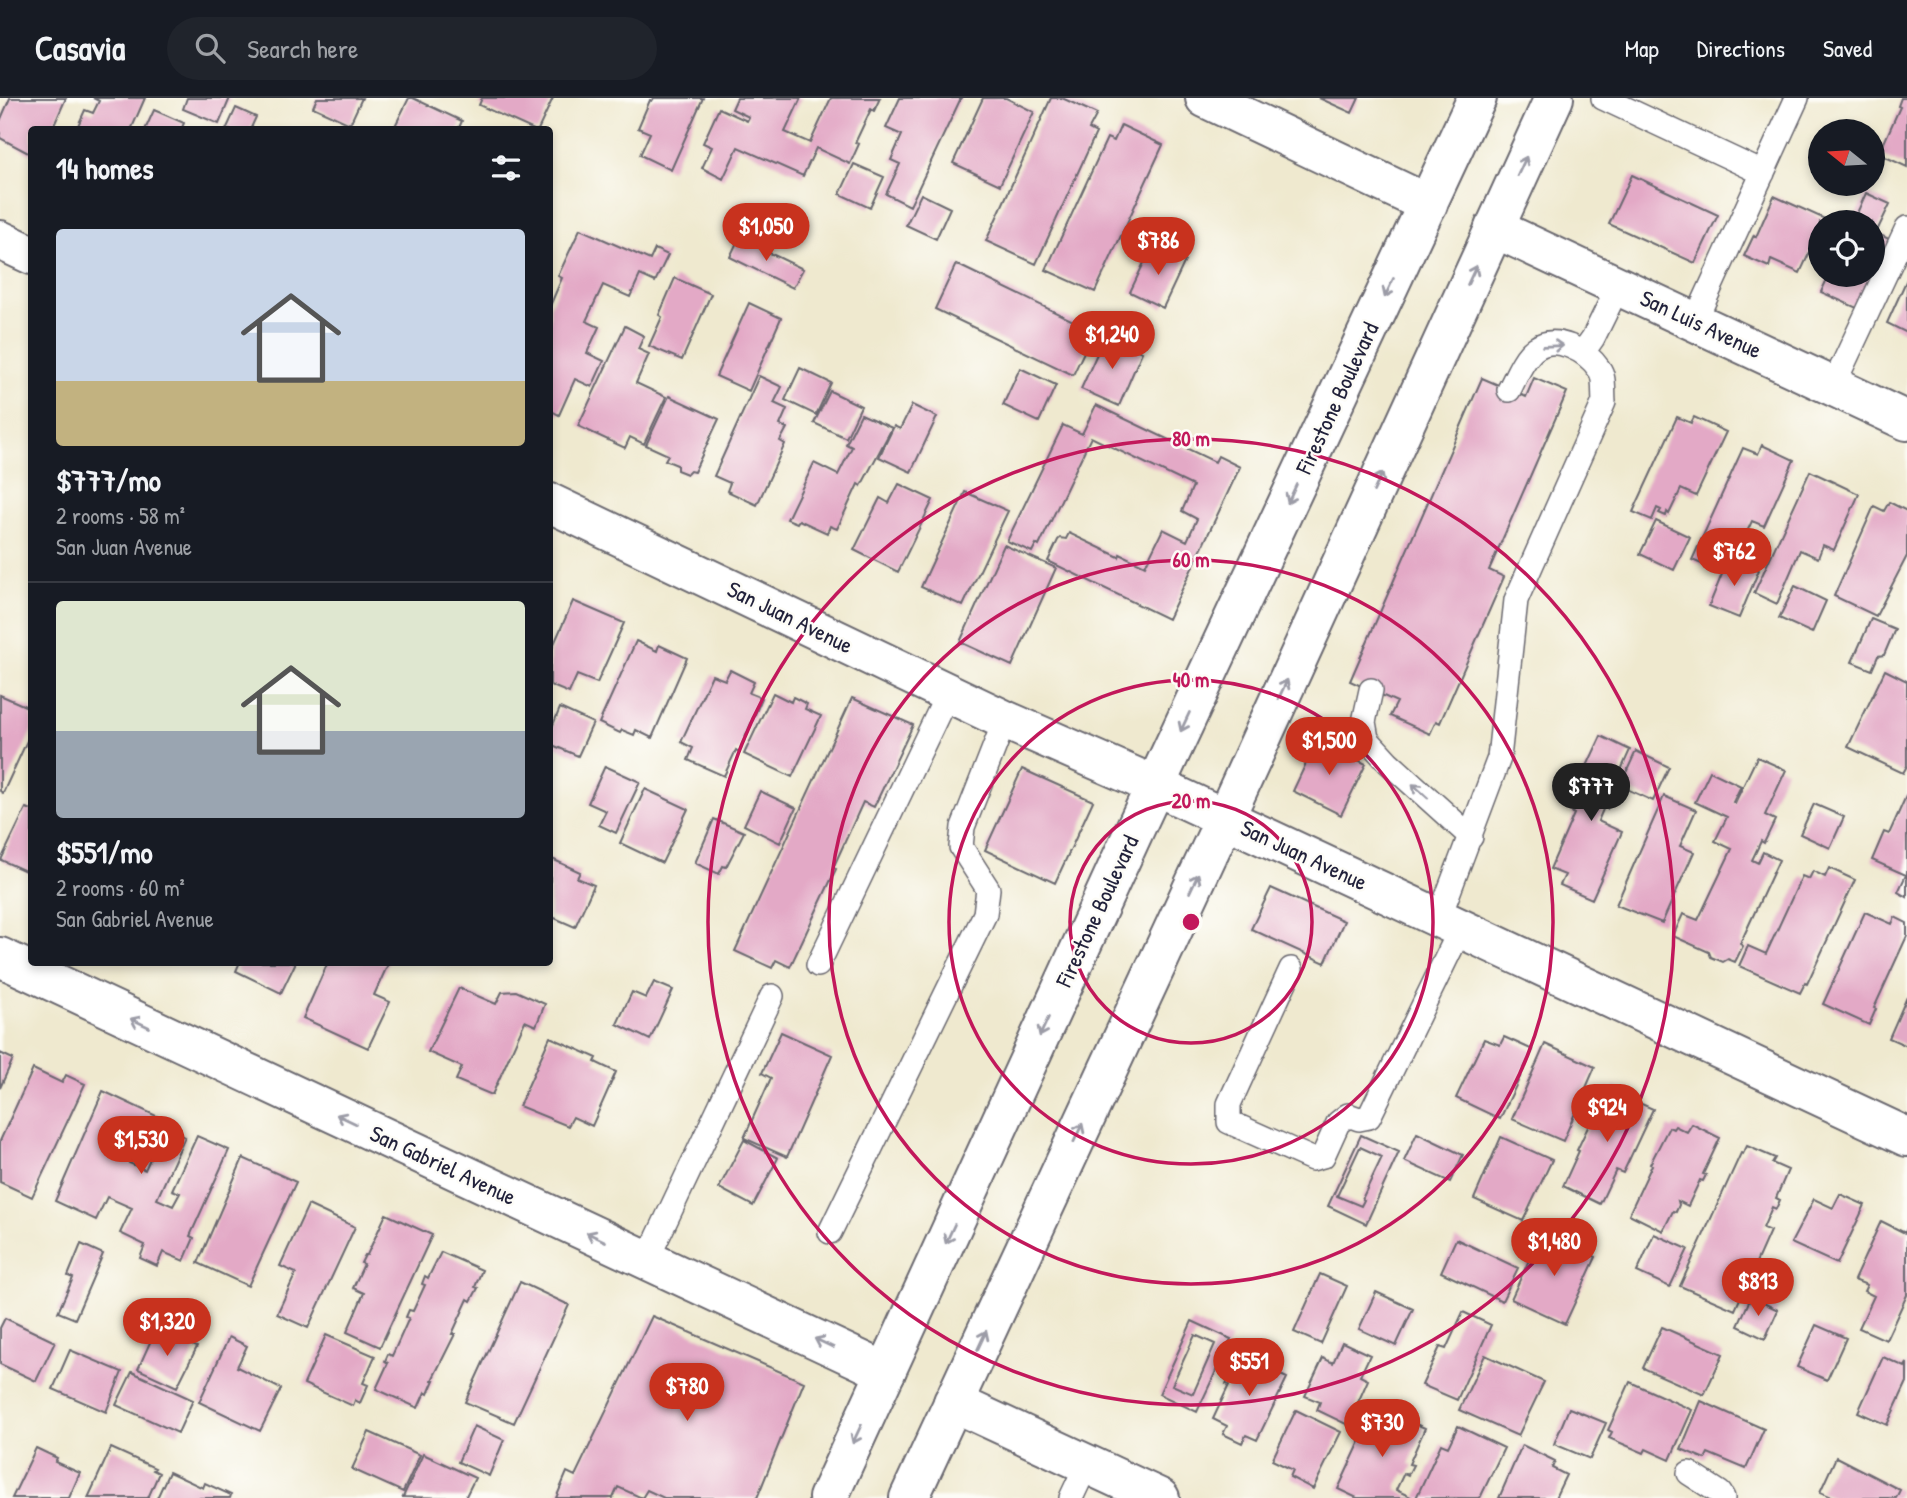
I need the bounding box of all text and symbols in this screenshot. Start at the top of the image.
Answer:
search box [167,17,657,80]
text: Casavia [35,26,125,70]
icon: search [191,29,229,67]
text: Search here [247,31,358,66]
text: Map [1625,32,1659,64]
text: Directions [1697,32,1785,64]
text: Saved [1823,32,1872,64]
north arrow [1808,119,1885,196]
map controls [1808,119,1885,287]
text: 14 homes [56,148,154,188]
icon: filters [487,149,525,187]
one-way arrow [1517,156,1530,177]
pin: $1,050 [709,204,823,263]
text: $1,050 [739,210,794,241]
button: locate [1808,210,1885,287]
pin: $786 [1117,218,1199,277]
text: $786 [1137,224,1179,255]
one-way arrow [1466,265,1479,286]
icon: home [228,275,354,401]
one-way arrow [1381,277,1395,298]
street label: San Luis Avenue [1635,282,1767,365]
pin: $1,240 [1055,312,1169,371]
street label: Firestone Boulevard [1287,317,1385,480]
text: $1,240 [1085,318,1139,349]
one-way arrow [1541,339,1564,352]
text: 80 m [1172,424,1210,453]
text: $777/mo [56,460,161,500]
one-way arrow [1371,472,1385,493]
one-way arrow [1285,483,1298,504]
text: 2 rooms · 58 m² [56,500,185,531]
pin: $762 [1693,528,1775,588]
text: San Juan Avenue [56,531,192,562]
text: $762 [1713,535,1756,566]
text: 60 m [1173,545,1209,574]
street label: San Juan Avenue [722,573,858,660]
icon: home [228,647,354,773]
text: 40 m [1173,665,1209,694]
one-way arrow [1277,679,1290,700]
one-way arrow [1178,711,1191,732]
pin: $1,500 [1272,718,1386,777]
text: $1,500 [1302,724,1357,755]
pin: $777 [1550,764,1632,823]
text: $777 [1568,770,1614,801]
one-way arrow [1411,783,1429,799]
text: 20 m [1172,786,1210,815]
street label: San Juan Avenue [1236,812,1372,897]
street label: Firestone Boulevard [1047,830,1145,993]
text: $551/mo [56,832,153,872]
text: 2 rooms · 60 m² [56,872,185,903]
one-way arrow [1188,872,1201,894]
text: San Gabriel Avenue [56,903,214,934]
centre of rings [1179,910,1203,934]
one-way arrow [130,1015,151,1029]
one-way arrow [1037,1016,1051,1037]
pin: $924 [1566,1084,1648,1144]
text: $924 [1587,1091,1627,1122]
one-way arrow [336,1112,357,1125]
pin: $1,530 [84,1116,198,1176]
street label: San Gabriel Avenue [365,1117,521,1212]
text: $1,530 [114,1123,169,1154]
one-way arrow [1072,1123,1085,1144]
pin: $1,480 [1497,1218,1611,1278]
one-way arrow [943,1222,956,1244]
text: $1,480 [1527,1225,1581,1256]
one-way arrow [586,1229,607,1243]
pin: $813 [1717,1258,1799,1318]
text: $813 [1738,1265,1778,1296]
pin: $1,320 [110,1298,224,1358]
text: $1,320 [139,1305,195,1336]
one-way arrow [976,1330,989,1351]
one-way arrow [814,1336,835,1349]
pin: $551 [1208,1338,1290,1398]
text: $551 [1229,1345,1269,1376]
pin: $780 [646,1364,728,1423]
text: $780 [665,1370,709,1401]
pin: $730 [1341,1400,1423,1459]
text: $730 [1360,1406,1404,1437]
one-way arrow [850,1423,864,1444]

